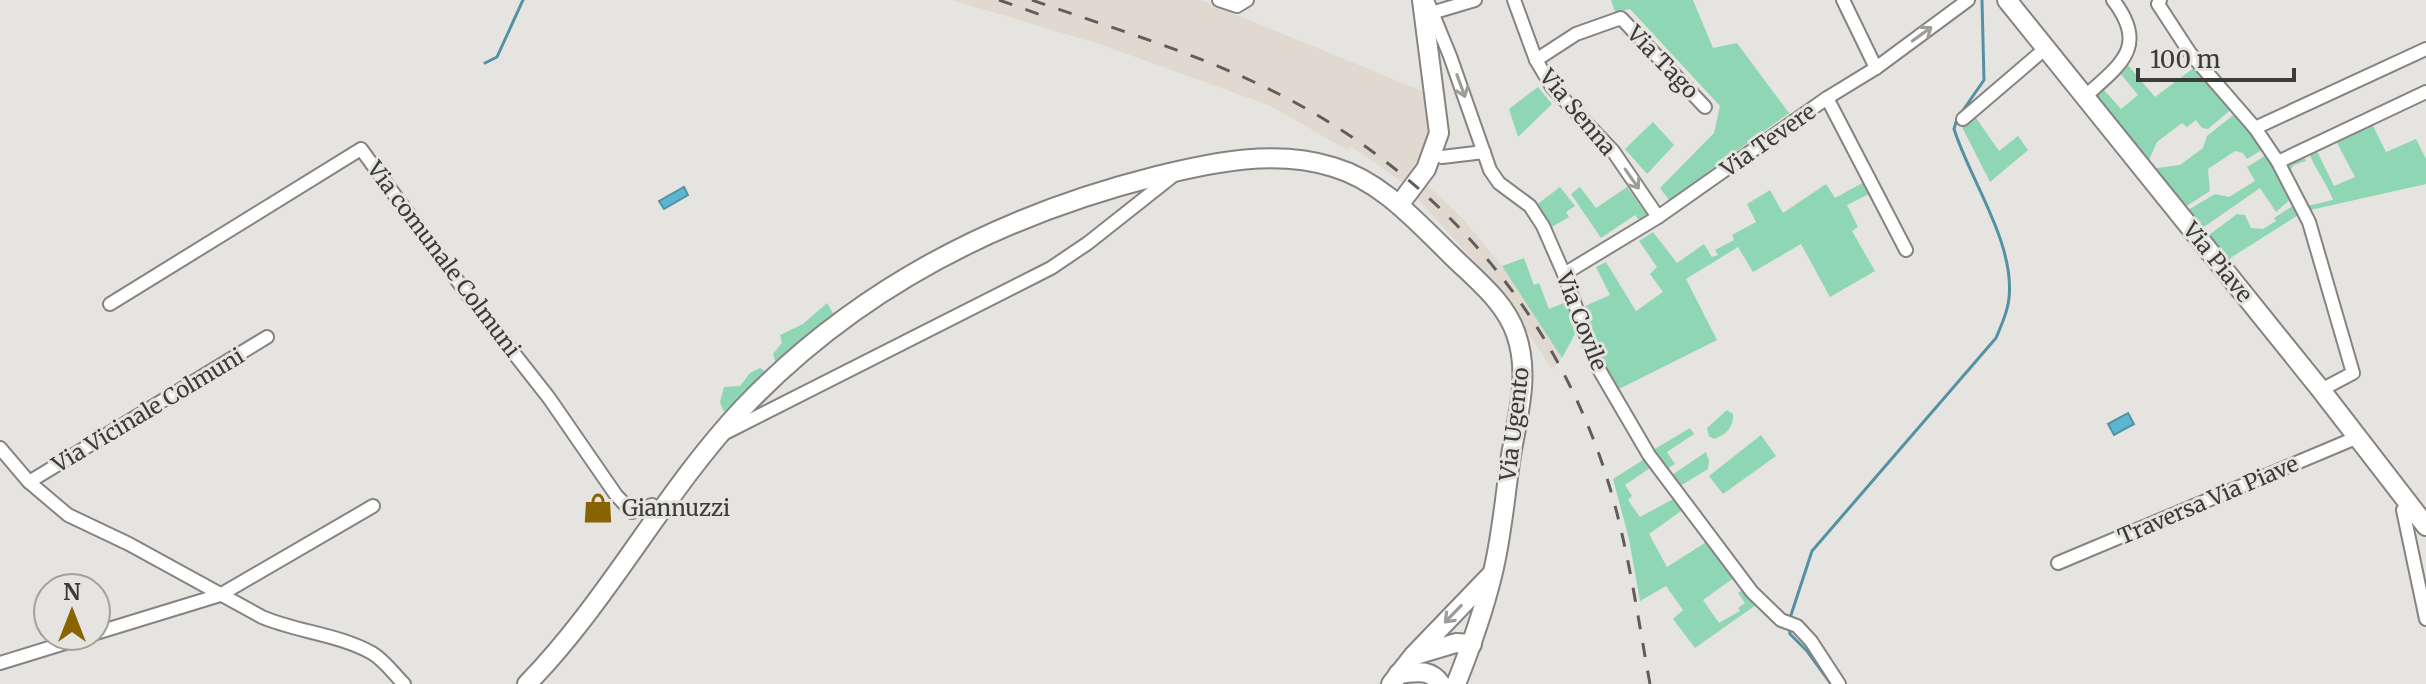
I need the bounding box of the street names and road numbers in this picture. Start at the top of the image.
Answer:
street label: Via Tago [1621,19,1705,105]
street label: Via Senna [1533,62,1622,161]
street label: Via Tevere [1714,97,1821,183]
street label: Via comunale Colmuni [361,155,527,362]
street label: Via Piave [2177,215,2259,308]
street label: Via Covile [1550,267,1614,374]
street label: Via Vicinale Colmuni [46,342,249,479]
street label: Via Ugento [1493,365,1535,483]
street label: Traversa Via Piave [2114,449,2302,551]

